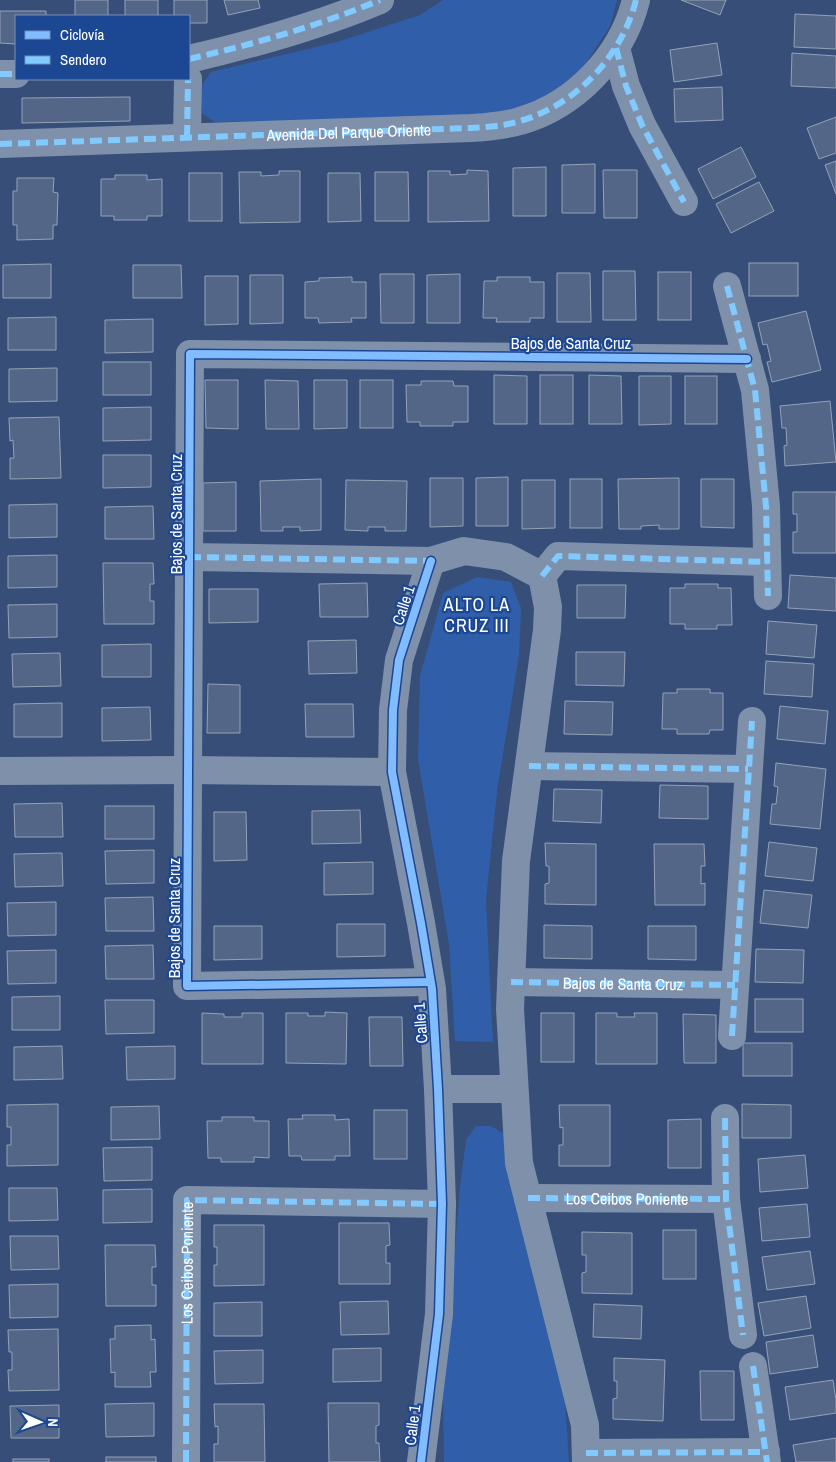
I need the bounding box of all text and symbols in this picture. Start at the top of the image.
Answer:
legend [15,15,190,80]
text: Ciclovía [60,24,105,45]
text: Sendero [60,49,107,70]
street label: Avenida Del Parque Oriente [265,118,431,146]
street label: Bajos de Santa Cruz [511,332,632,354]
street label: Bajos de Santa Cruz [165,453,187,574]
street label: Calle 1 [386,582,420,628]
district label: ALTO LA CRUZ III [443,592,510,638]
street label: Bajos de Santa Cruz [163,857,185,978]
street label: Bajos de Santa Cruz [563,972,684,995]
street label: Calle 1 [408,1001,432,1044]
street label: Los Ceibos Poniente [566,1187,688,1210]
street label: Los Ceibos Poniente [176,1202,198,1324]
north arrow [15,1397,65,1447]
street label: Calle 1 [399,1403,425,1447]
text: N [44,1418,62,1427]

